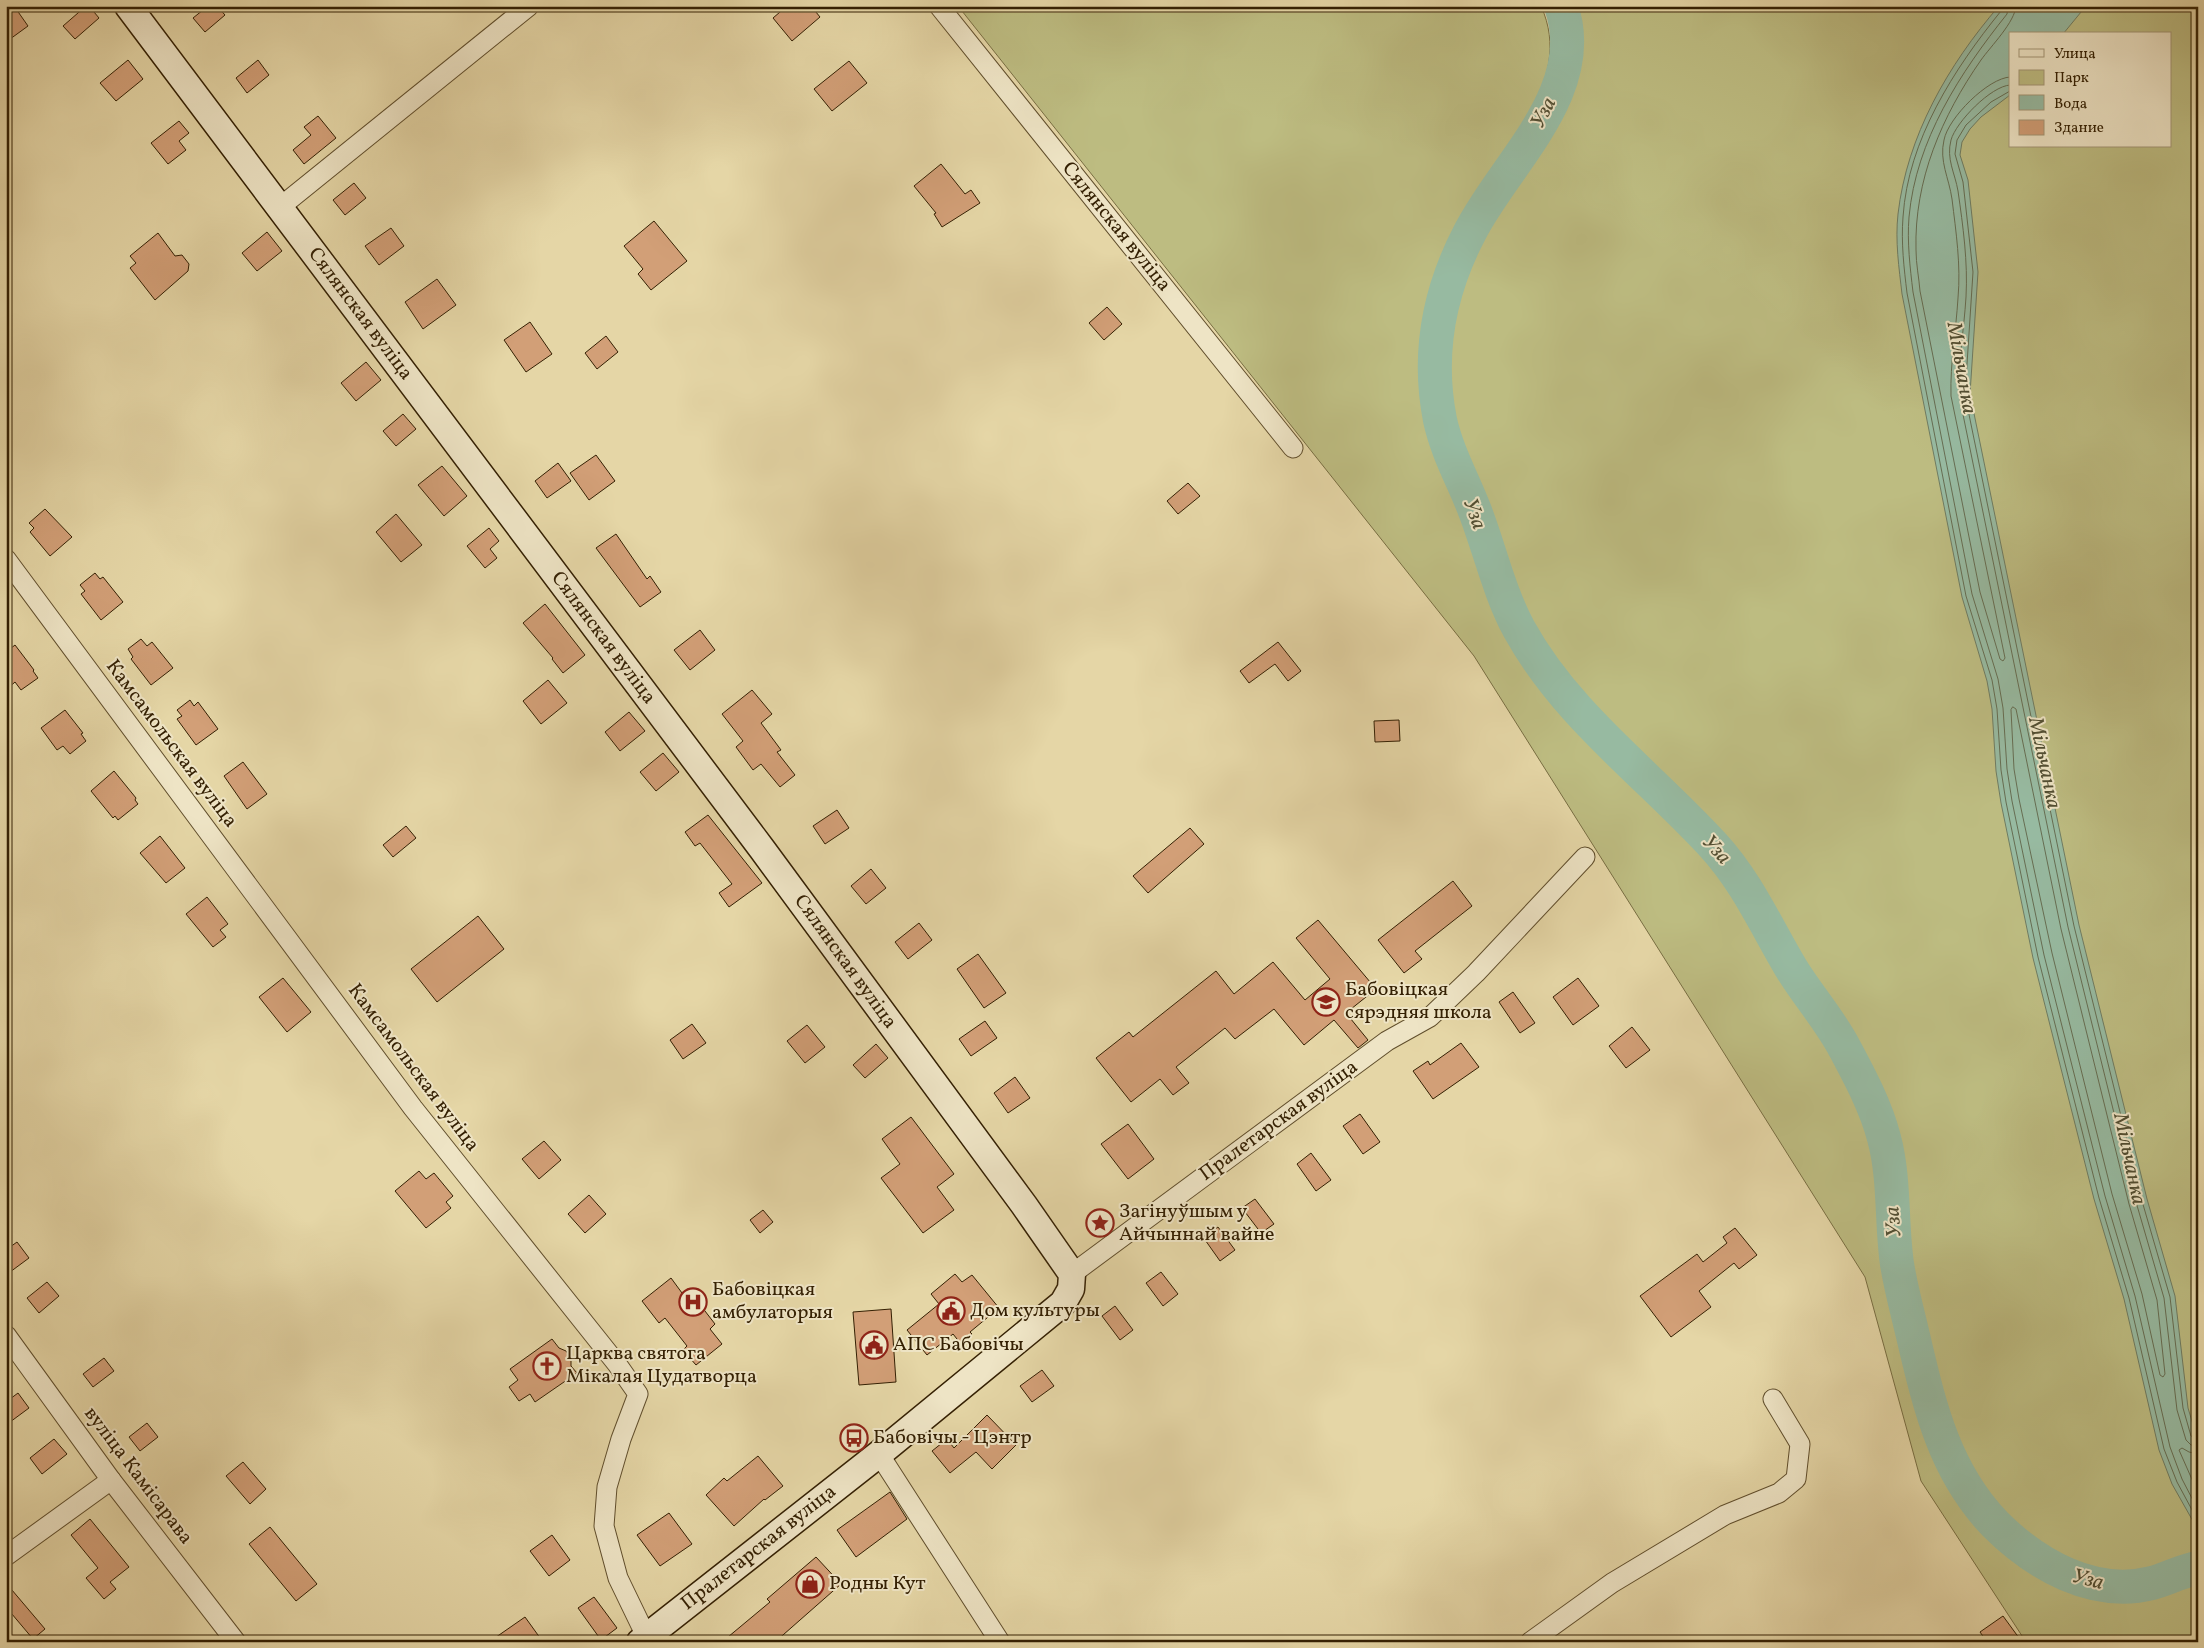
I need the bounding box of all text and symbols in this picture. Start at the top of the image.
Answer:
legend [2009,32,2172,148]
text: Улица [2054,44,2096,65]
text: Парк [2054,68,2089,89]
water label: Уза [1524,93,1564,133]
text: Вода [2054,94,2087,115]
text: Здание [2054,118,2104,139]
street label: Сялянская вуліца [1055,156,1177,298]
street label: Сялянская вуліца [301,242,419,386]
water label: Мільчанка [1938,319,1983,416]
water label: Уза [1455,494,1493,534]
street label: Сялянская вуліца [544,566,662,710]
street label: Камсамольская вуліца [98,654,244,834]
water label: Мільчанка [2020,714,2068,812]
water label: Уза [1695,829,1737,871]
street label: Сялянская вуліца [787,889,903,1035]
place label: Бабовіцкая сярэдняя школа [1345,976,1492,1027]
street label: Камсамольская вуліца [340,978,486,1158]
school or university icon: Бабовіцкая сярэдняя школа [1311,987,1341,1017]
street label: Пралетарская вуліца [1194,1054,1364,1188]
water label: Мільчанка [2105,1110,2153,1208]
place label: Загінуўшым у Айчыннай вайне [1119,1198,1275,1249]
water label: Уза [1878,1205,1910,1239]
place icon: Загінуўшым у Айчыннай вайне [1085,1208,1115,1238]
place label: Бабовіцкая амбулаторыя [712,1276,833,1327]
hospital icon: Бабовіцкая амбулаторыя [678,1287,708,1317]
public building icon: Дом культуры [936,1296,966,1326]
place label: Дом культуры [970,1297,1100,1325]
public building icon: АПС Бабовічы [859,1330,889,1360]
place label: АПС Бабовічы [893,1331,1024,1359]
place label: Царква святога Мікалая Цудатворца [566,1340,757,1391]
church icon: Царква святога Мікалая Цудатворца [532,1351,562,1381]
street label: вуліца Камісарава [77,1401,199,1551]
bus stop icon: Бабовічы - Цэнтр [839,1423,869,1453]
place label: Бабовічы - Цэнтр [873,1424,1032,1452]
street label: Пралетарская вуліца [675,1478,843,1618]
water label: Уза [2069,1562,2107,1598]
shop icon: Родны Кут [795,1569,825,1599]
place label: Родны Кут [829,1570,926,1598]

